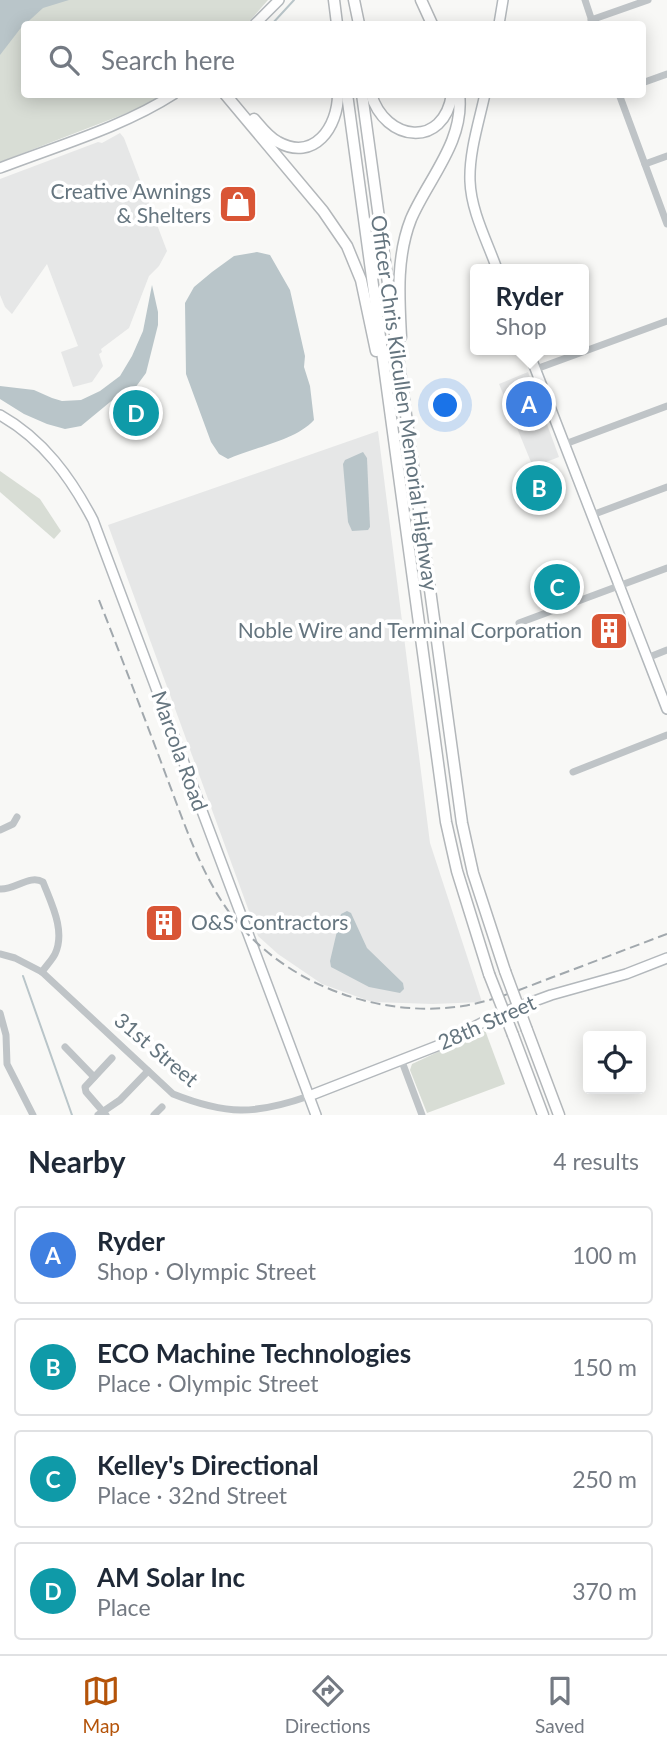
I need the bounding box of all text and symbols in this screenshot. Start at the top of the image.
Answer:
search box [21,21,646,98]
icon: search [45,41,83,79]
text: Search here [101,44,235,76]
place label: Creative Awnings & Shelters [51,178,211,227]
shop icon: Creative Awnings & Shelters [217,183,259,225]
street label: Officer Chris Kilcullen Memorial Highway [367,213,444,592]
popup [470,264,589,355]
text: Ryder [496,280,563,312]
text: Shop [496,312,547,340]
pin: A [506,378,552,430]
pin: D [113,387,159,439]
your location [428,388,462,422]
pin: B [516,462,562,514]
pin: C [534,561,580,613]
building icon: Noble Wire and Terminal Corporation [588,610,630,652]
place label: Noble Wire and Terminal Corporation [238,617,582,642]
street label: Marcola Road [147,687,214,814]
building icon: O&S Contractors [143,902,185,944]
place label: O&S Contractors [191,909,348,934]
street label: 28th Street [434,989,540,1054]
street label: 31st Street [110,1007,204,1091]
map controls [583,1031,646,1094]
button: locate [583,1031,646,1094]
text: Nearby [28,1143,126,1179]
text: 4 results [553,1147,639,1175]
text: Ryder [97,1225,165,1257]
text: A [45,1241,61,1269]
text: 100 m [572,1241,637,1269]
text: Shop · Olympic Street [97,1257,316,1285]
text: ECO Machine Technologies [97,1337,411,1369]
text: B [45,1353,61,1381]
text: 150 m [572,1353,637,1381]
text: Place · Olympic Street [97,1369,319,1397]
text: Kelley's Directional [97,1449,319,1481]
text: C [45,1465,61,1493]
text: 250 m [572,1465,637,1493]
text: Place · 32nd Street [97,1481,287,1509]
text: AM Solar Inc [97,1561,245,1593]
text: D [44,1577,62,1605]
text: 370 m [572,1577,637,1605]
text: Place [97,1593,151,1621]
tab: Map [82,1672,120,1737]
tab: Directions [285,1672,371,1737]
tab: Saved [535,1672,585,1737]

